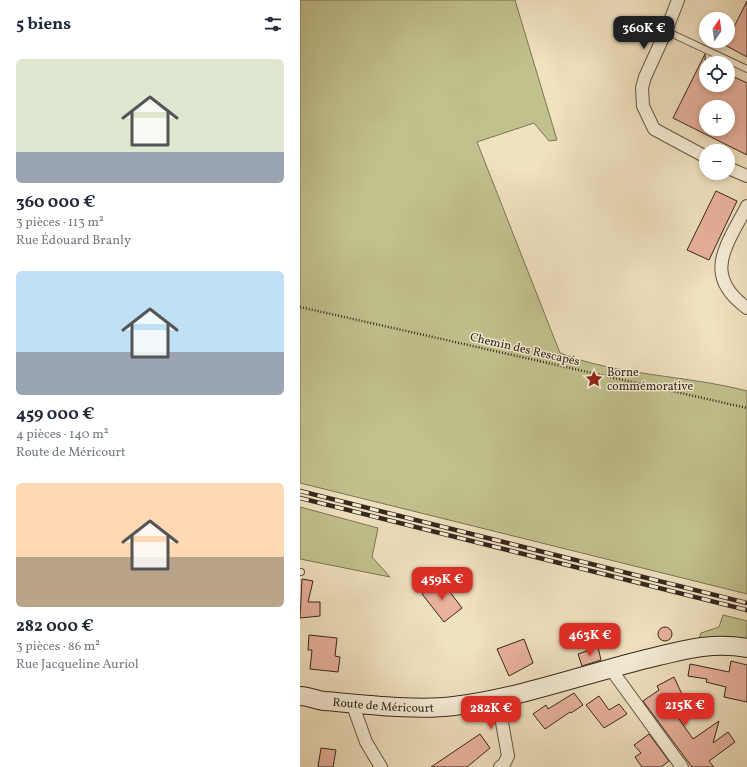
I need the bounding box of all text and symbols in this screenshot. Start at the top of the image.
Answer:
north arrow [699,12,735,48]
map controls [699,12,735,180]
text: 5 biens [16,13,71,36]
icon: filters [262,13,284,35]
pin: 360K € [611,16,677,50]
text: 360K € [622,20,666,38]
button: locate [699,56,735,92]
icon: home [114,85,186,157]
button: + [699,100,735,136]
button: − [699,144,735,180]
text: 360 000 € [16,191,96,214]
text: 3 pièces · 113 m² [16,214,104,232]
text: Rue Édouard Branly [16,232,131,250]
icon: home [114,297,186,369]
street label: Chemin des Rescapés [468,330,581,370]
place label: Borne commémorative [607,365,694,395]
place icon: Borne commémorative [584,369,604,389]
text: 459 000 € [16,403,95,426]
text: 4 pièces · 140 m² [16,426,108,444]
text: Route de Méricourt [16,444,126,462]
icon: home [114,509,186,581]
pin: 459K € [409,567,475,601]
text: 459K € [421,571,463,589]
text: 282 000 € [16,615,94,638]
pin: 463K € [557,623,623,657]
text: 463K € [568,627,612,645]
text: 3 pièces · 86 m² [16,638,100,656]
text: Rue Jacqueline Auriol [16,656,139,674]
pin: 215K € [652,693,718,727]
street label: Route de Méricourt [332,695,434,717]
pin: 282K € [458,696,524,730]
text: 215K € [665,697,705,715]
text: 282K € [470,700,512,718]

